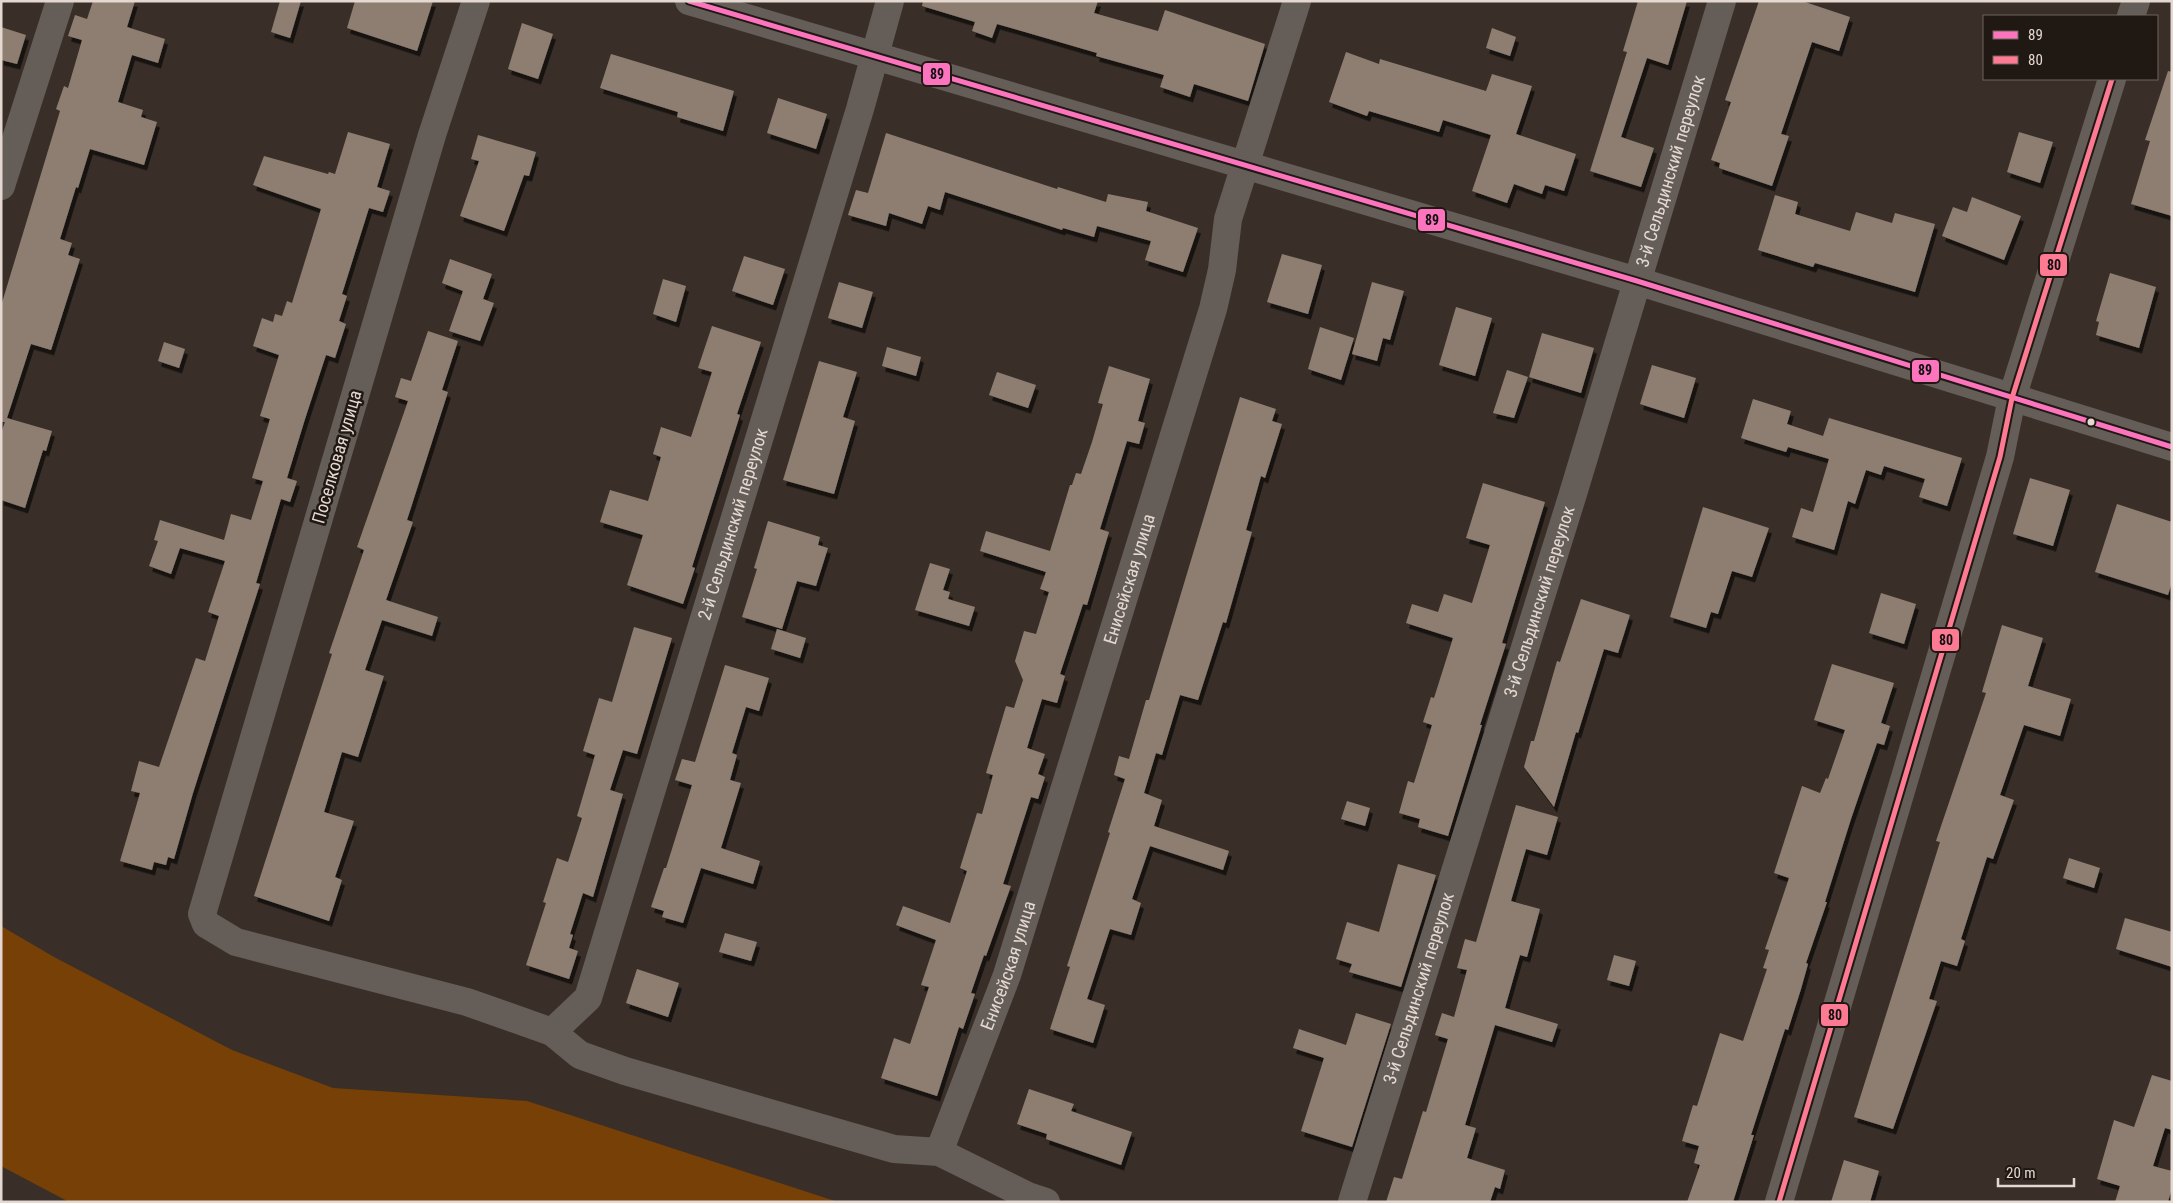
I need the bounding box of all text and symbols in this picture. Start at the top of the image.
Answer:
legend [1983,15,2158,80]
text: 89 [2028,26,2043,44]
text: 80 [2028,51,2043,69]
line badge: 89 [922,62,951,86]
text: 89 [930,66,944,82]
street label: 3-й Сельдинский переулок [1631,72,1709,269]
line badge: 89 [1417,208,1446,232]
text: 89 [1425,212,1439,228]
line badge: 80 [2039,253,2068,277]
text: 80 [2047,257,2061,273]
line badge: 89 [1911,359,1940,383]
text: 89 [1918,362,1932,378]
street label: Поселковая улица [307,388,366,526]
unlabelled marker [2086,417,2096,427]
street label: 2-й Сельдинский переулок [693,425,772,622]
street label: 3-й Сельдинский переулок [1499,503,1579,700]
street label: Енисейская улица [1099,511,1159,647]
line badge: 80 [1931,628,1960,652]
text: 80 [1939,632,1953,648]
street label: 3-й Сельдинский переулок [1379,889,1458,1086]
street label: Енисейская улица [976,898,1039,1033]
line badge: 80 [1820,1003,1849,1027]
text: 80 [1828,1007,1842,1023]
scale bar [1998,1156,2074,1188]
text: 20 m [2006,1164,2036,1182]

